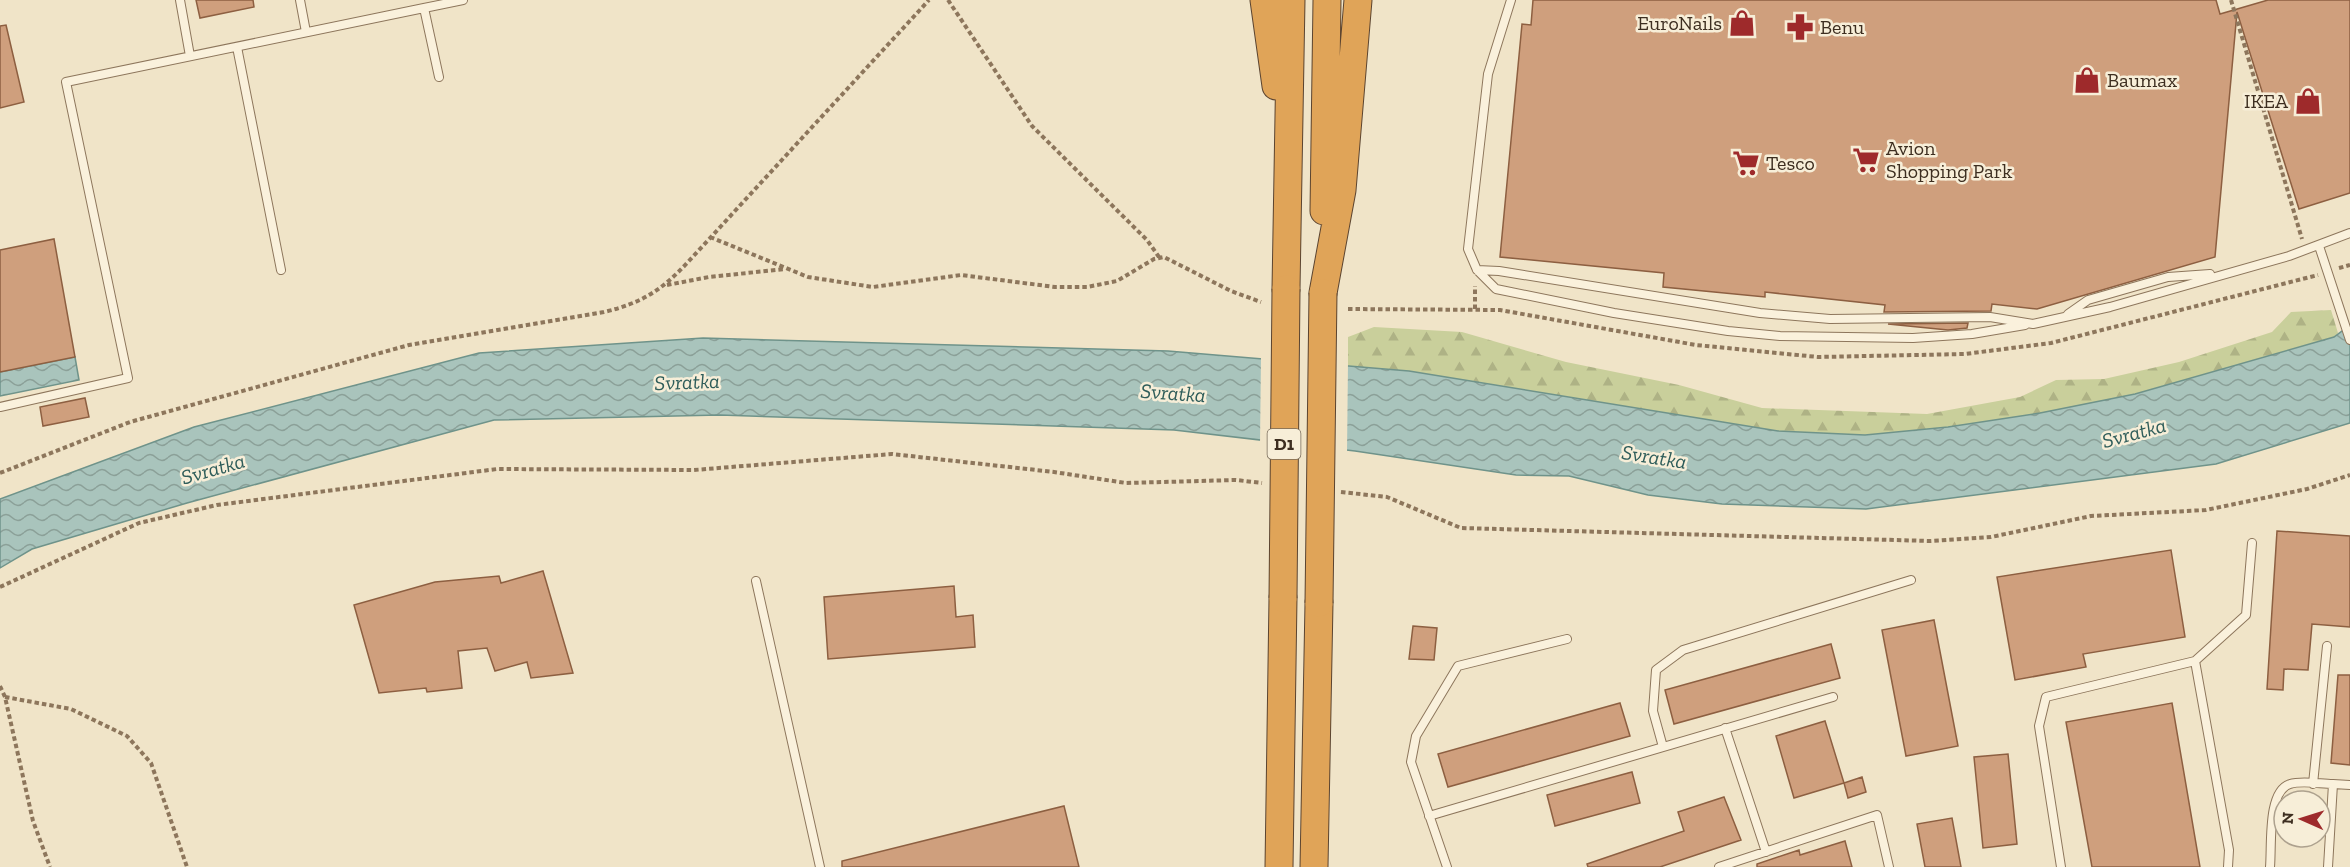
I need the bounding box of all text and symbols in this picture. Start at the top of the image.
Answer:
shop icon: EuroNails [1727,8,1757,38]
place label: EuroNails [1637,11,1722,35]
pharmacy icon: Benu [1785,12,1815,42]
place label: Benu [1820,15,1864,39]
shop icon: Baumax [2072,65,2102,95]
place label: Baumax [2107,68,2177,92]
shop icon: IKEA [2293,86,2323,116]
place label: IKEA [2244,89,2289,113]
place label: Avion Shopping Park [1886,136,2013,183]
supermarket icon: Avion Shopping Park [1851,145,1881,175]
supermarket icon: Tesco [1731,148,1761,178]
place label: Tesco [1766,151,1815,175]
water label: Svratka [654,368,720,395]
water label: Svratka [1140,378,1206,407]
water label: Svratka [2099,412,2169,453]
road number: D1 [1268,429,1300,459]
water label: Svratka [1620,439,1688,474]
water label: Svratka [178,448,248,490]
north arrow [2272,789,2332,849]
text: N [2278,812,2297,825]

